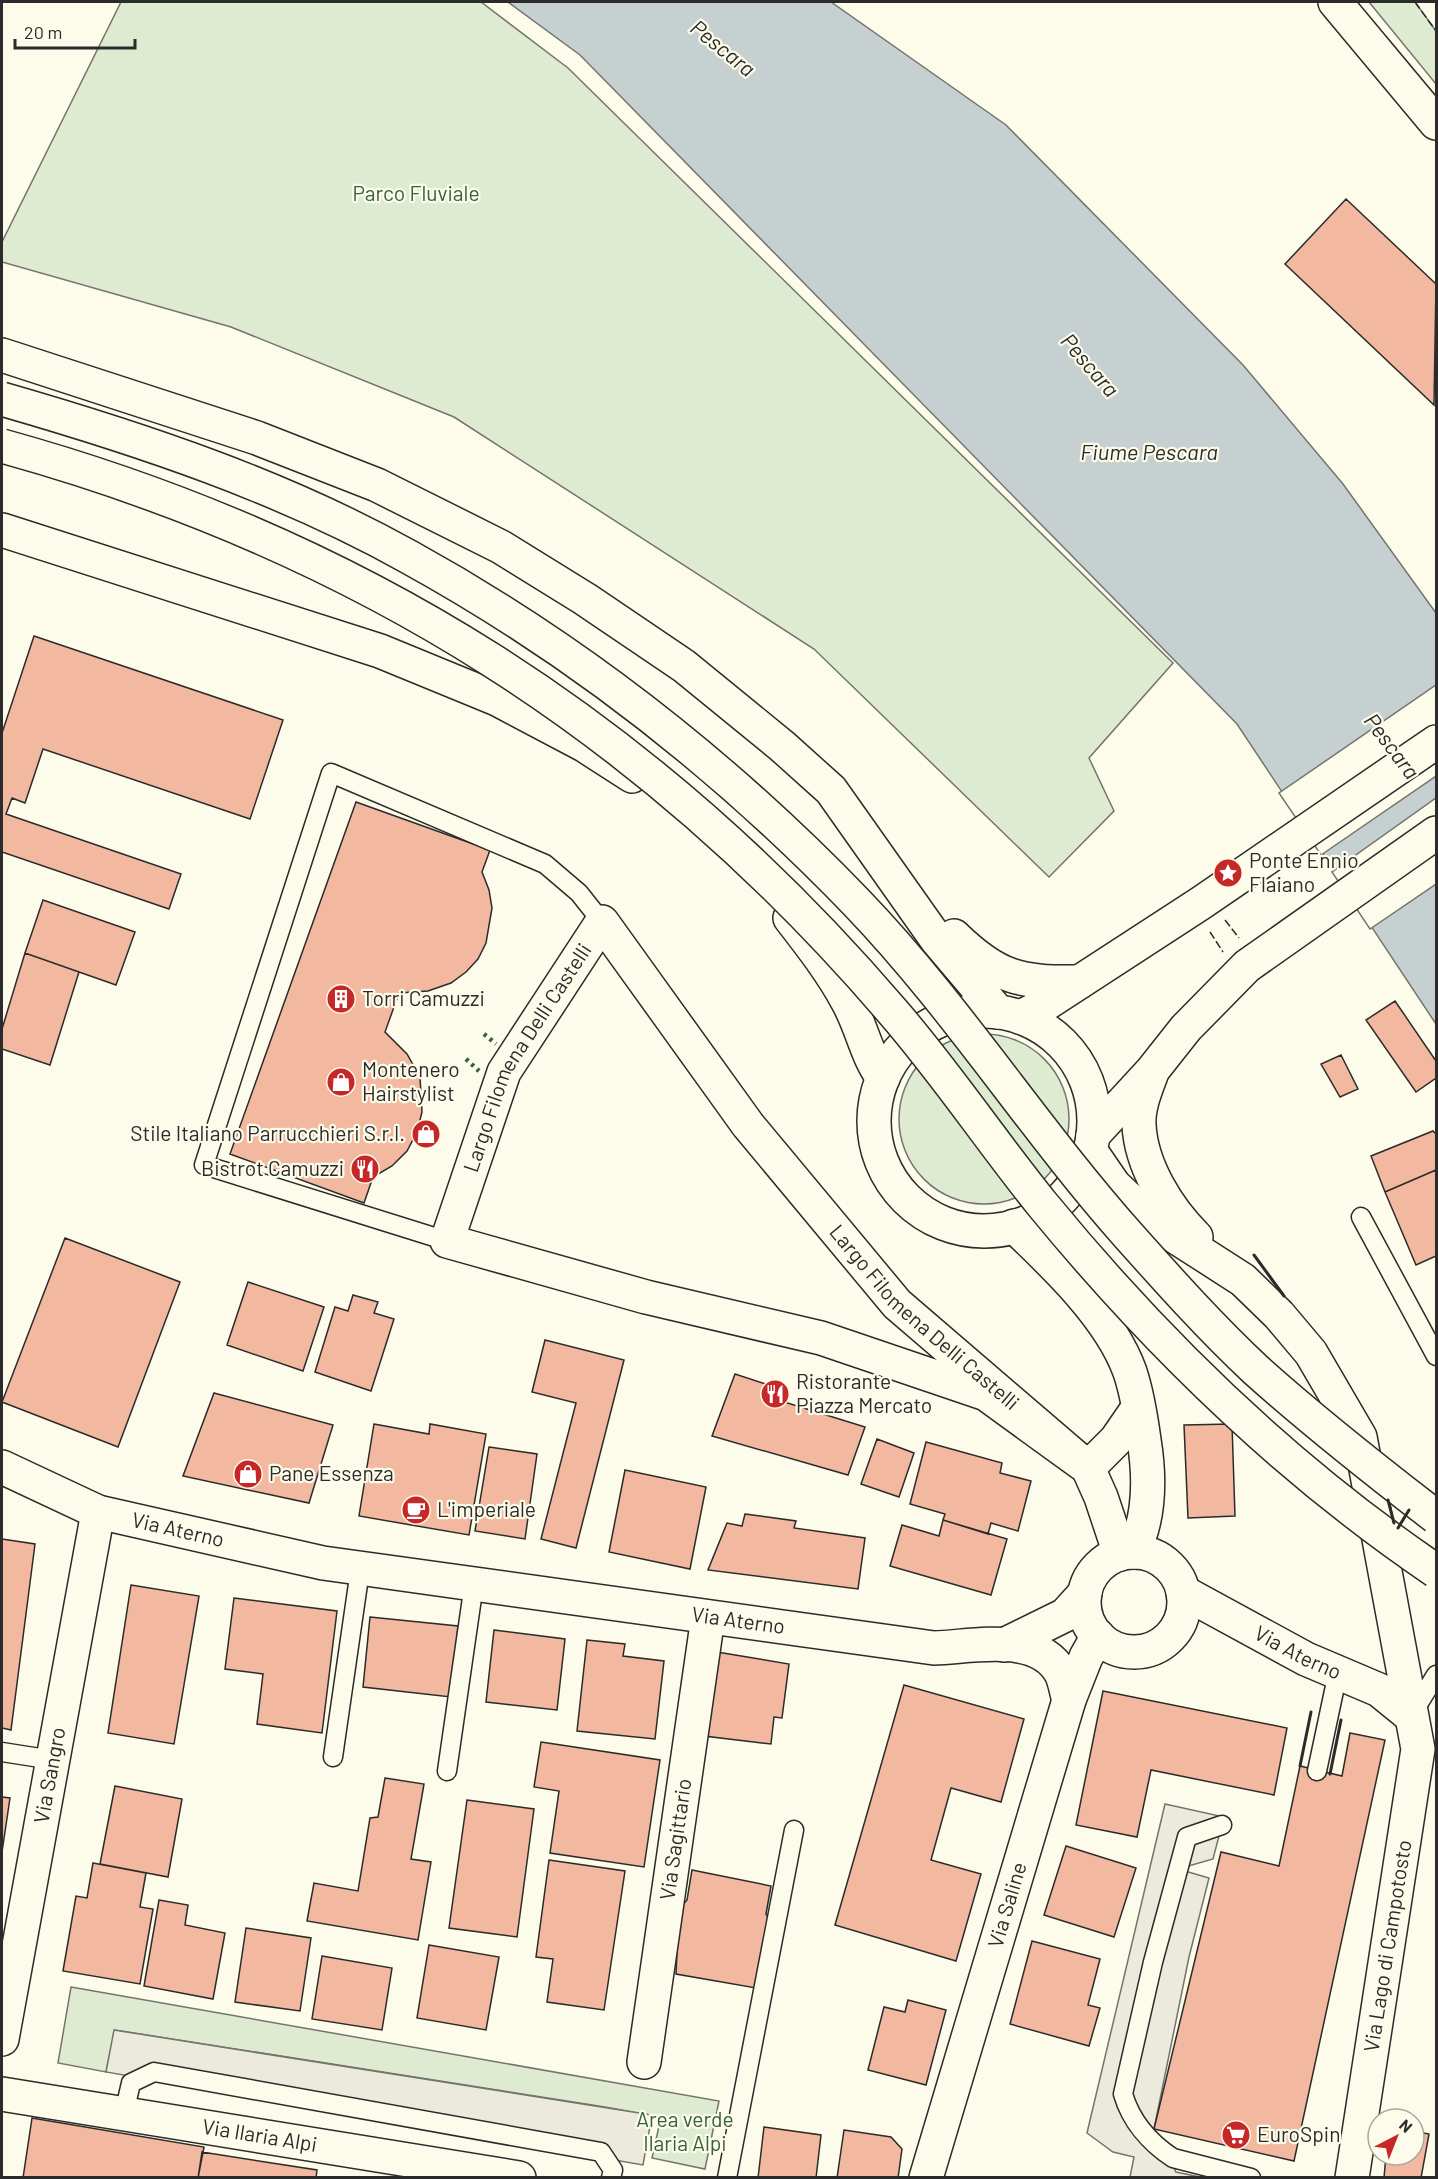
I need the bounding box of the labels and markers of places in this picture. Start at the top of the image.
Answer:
place label: Ponte Ennio Flaiano [1249,847,1359,896]
place icon: Ponte Ennio Flaiano [1212,857,1244,889]
building icon: Torri Camuzzi [325,983,357,1015]
place label: Torri Camuzzi [362,985,485,1010]
place label: Montenero Hairstylist [362,1056,460,1105]
shop icon: Montenero Hairstylist [325,1066,357,1098]
shop icon: Stile Italiano Parrucchieri S.r.l. [410,1118,442,1150]
place label: Stile Italiano Parrucchieri S.r.l. [130,1120,405,1145]
restaurant icon: Bistrot Camuzzi [349,1153,381,1185]
place label: Bistrot Camuzzi [201,1155,344,1180]
place label: Ristorante Piazza Mercato [796,1368,932,1417]
restaurant icon: Ristorante Piazza Mercato [759,1378,791,1410]
shop icon: Pane Essenza [232,1458,264,1490]
place label: Pane Essenza [269,1460,394,1485]
cafe icon: L'imperiale [400,1494,432,1526]
place label: L'imperiale [437,1496,536,1521]
supermarket icon: EuroSpin [1220,2119,1252,2151]
place label: EuroSpin [1257,2121,1340,2146]

